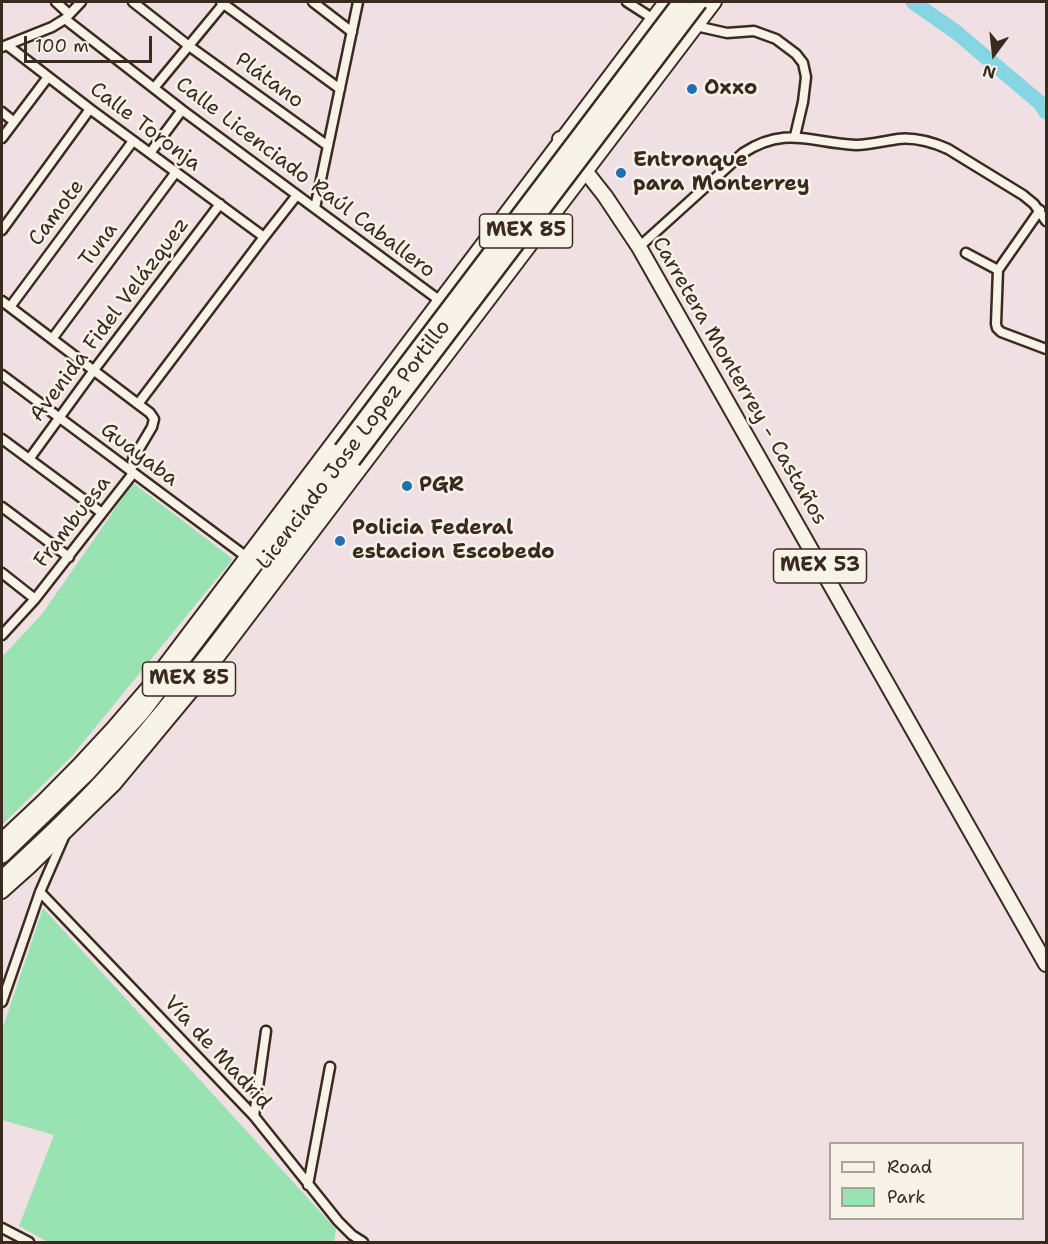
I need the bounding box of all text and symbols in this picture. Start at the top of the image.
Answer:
scale bar [27,24,154,62]
north arrow [964,24,1024,84]
text: 100 m [35,34,89,58]
street label: Plátano [230,48,308,114]
text: N [980,60,998,84]
street label: Calle Licenciado Raúl Caballero [170,72,440,284]
place label: Oxxo [704,76,757,102]
street label: Calle Toronja [84,77,206,177]
marker: Oxxo [685,82,699,96]
place label: Entronque para Monterrey [633,148,810,198]
marker: Entronque para Monterrey [614,166,628,180]
street label: Camote [24,175,90,251]
street label: Avenida Fidel Velázquez [25,213,195,427]
road number: MEX 85 [480,214,572,248]
street label: Tuna [74,218,124,272]
street label: Carretera Monterrey - Castaños [646,232,832,530]
street label: Licenciado Jose Lopez Portillo [252,315,456,575]
street label: Guayaba [95,418,183,492]
street label: Frambuesa [29,471,117,573]
place label: PGR [419,473,464,499]
marker: PGR [400,479,414,493]
place label: Policia Federal estacion Escobedo [352,516,555,566]
marker: Policia Federal estacion Escobedo [333,534,347,548]
road number: MEX 53 [774,549,866,583]
road number: MEX 85 [142,662,236,696]
street label: Vía de Madrid [158,991,276,1115]
legend [829,1142,1024,1220]
text: Road [887,1155,932,1179]
text: Park [887,1185,926,1209]

